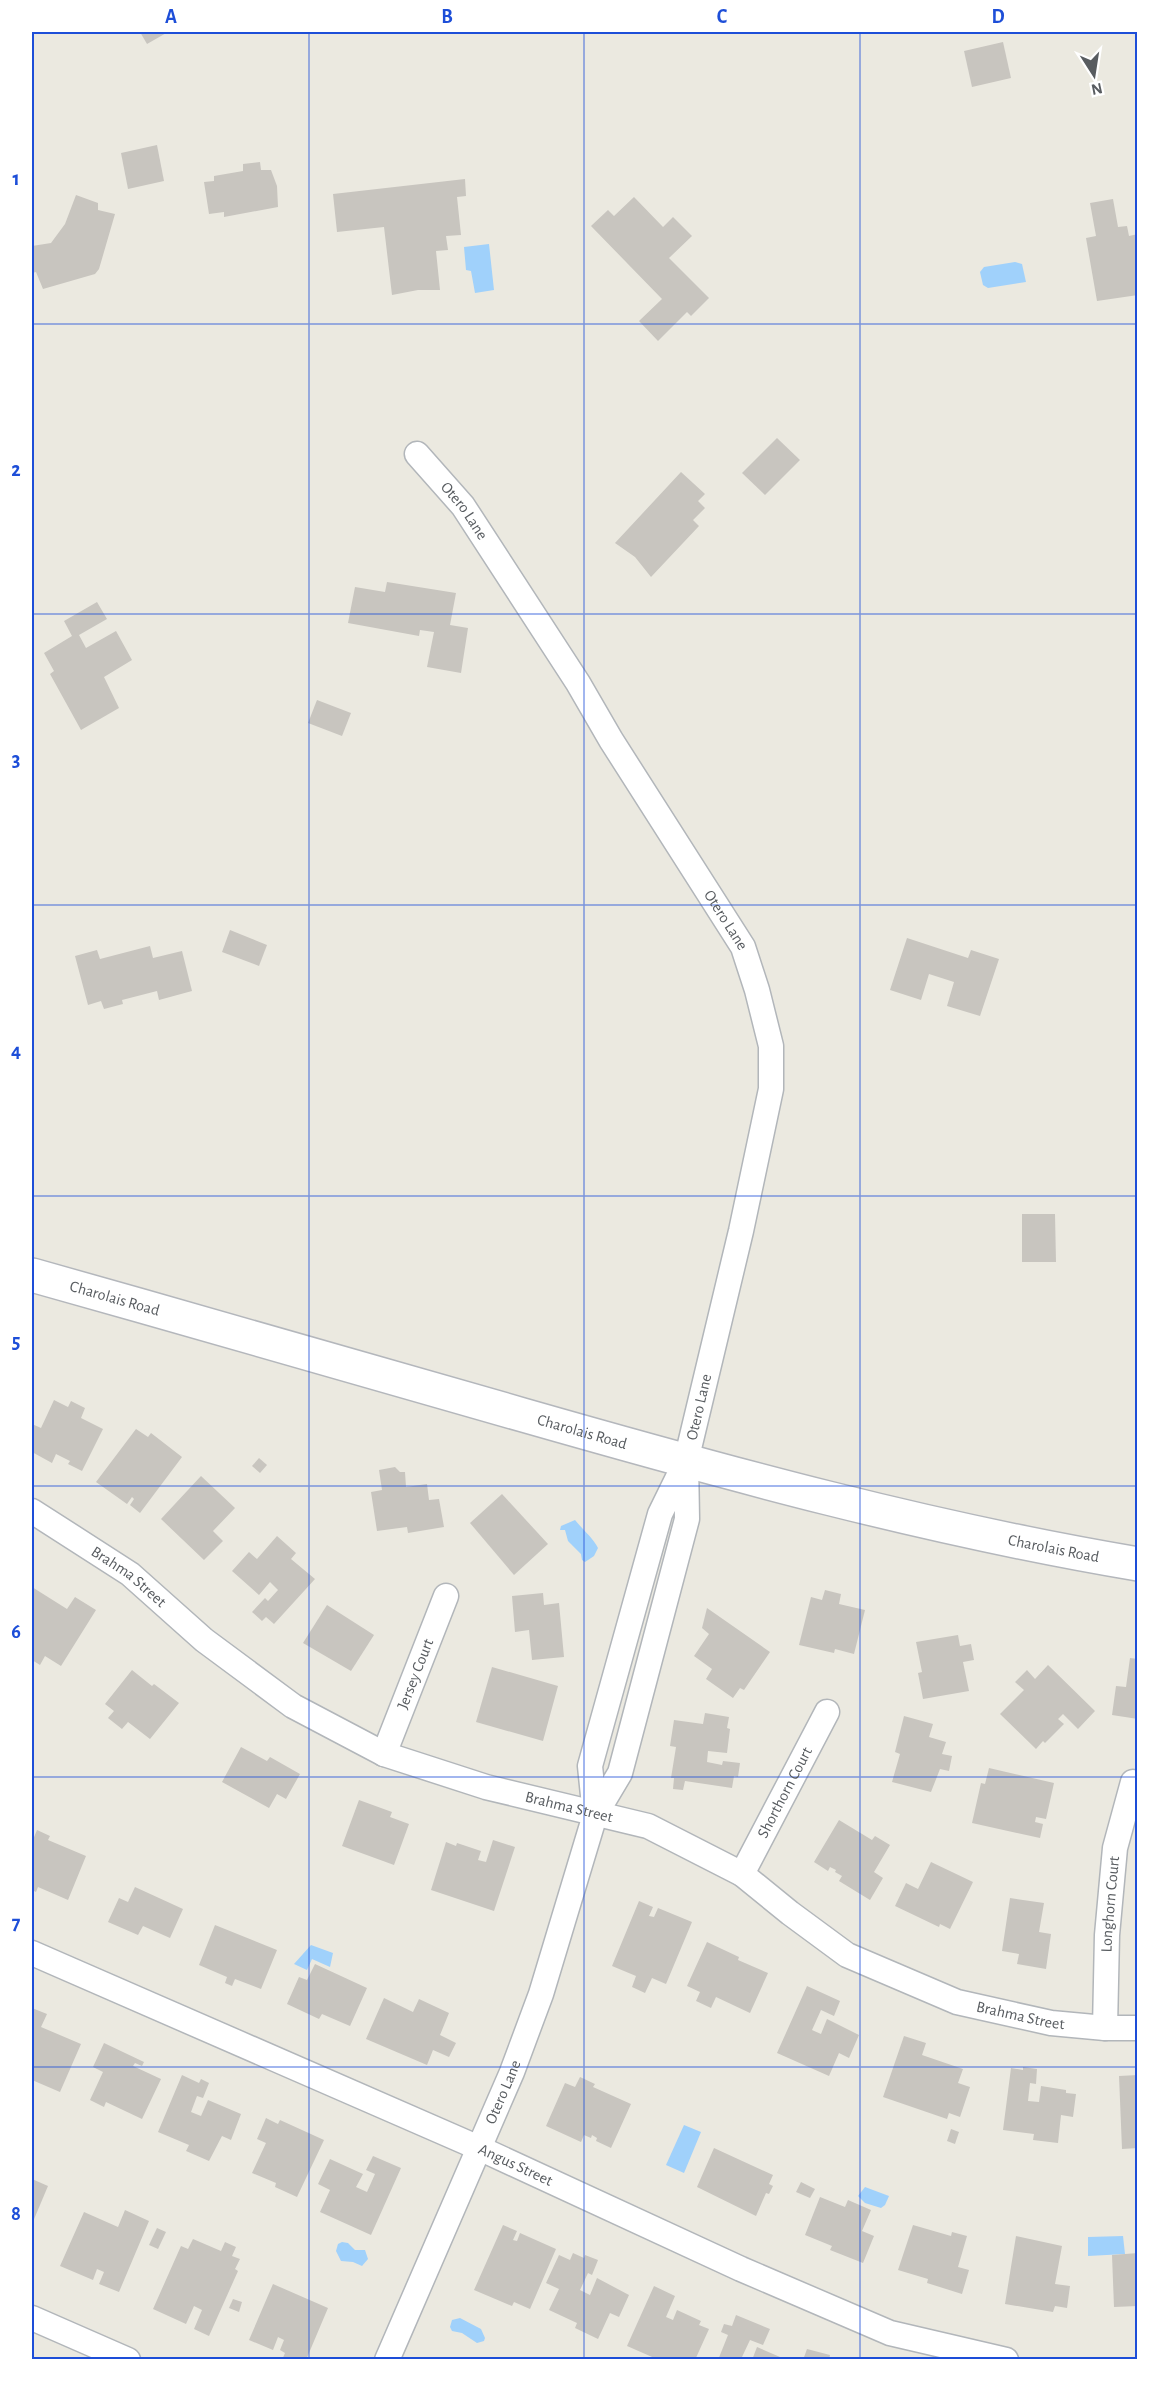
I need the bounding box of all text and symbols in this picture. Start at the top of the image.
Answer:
text: A [165,7,177,27]
text: B [441,7,453,27]
text: C [717,7,728,27]
text: D [991,7,1005,27]
north arrow [1064,45,1124,105]
text: N [1090,80,1104,98]
text: 1 [12,169,20,189]
text: 2 [11,460,21,480]
street label: Otero Lane [438,479,491,543]
text: 3 [12,750,20,770]
street label: Otero Lane [701,887,751,953]
text: 4 [11,1041,21,1061]
street label: Charolais Road [68,1278,162,1319]
text: 5 [12,1332,20,1352]
street label: Otero Lane [684,1372,714,1442]
street label: Charolais Road [535,1411,629,1452]
street label: Charolais Road [1007,1532,1101,1565]
street label: Brahma Street [88,1543,169,1610]
text: 6 [11,1622,21,1642]
street label: Jersey Court [394,1636,436,1711]
street label: Shorthorn Court [754,1745,815,1841]
street label: Brahma Street [524,1789,615,1825]
street label: Longhorn Court [1099,1855,1122,1952]
text: 7 [12,1913,21,1933]
street label: Brahma Street [975,1999,1065,2032]
street label: Otero Lane [482,2058,524,2126]
street label: Angus Street [476,2141,555,2189]
text: 8 [11,2204,21,2224]

